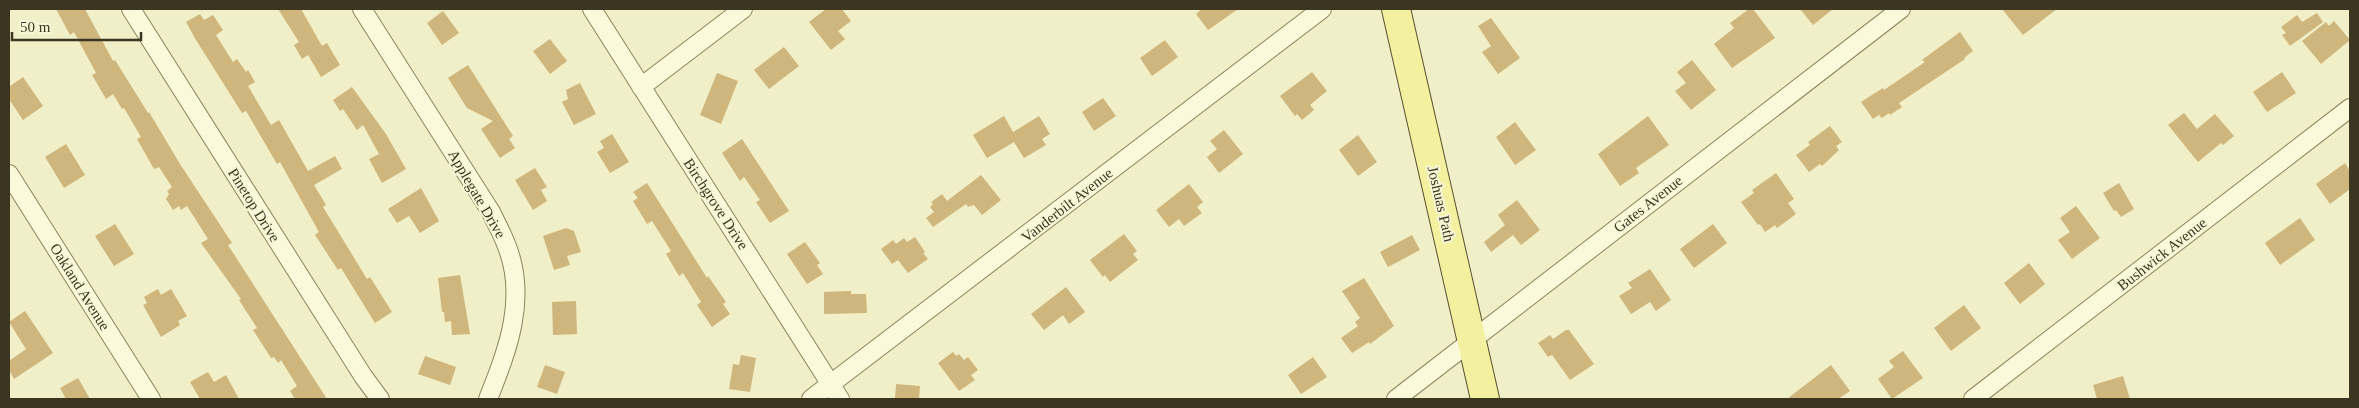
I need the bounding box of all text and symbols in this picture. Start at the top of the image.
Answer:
scale bar [12,10,141,42]
text: 50 m [20,19,51,35]
street label: Applegate Drive [445,147,509,241]
street label: Birchgrove Drive [681,155,752,253]
street label: Vanderbilt Avenue [1018,164,1116,245]
street label: Pinetop Drive [225,165,283,245]
street label: Joshuas Path [1425,165,1458,244]
street label: Gates Avenue [1611,172,1686,236]
street label: Bushwick Avenue [2114,214,2210,294]
street label: Oakland Avenue [47,241,113,334]

